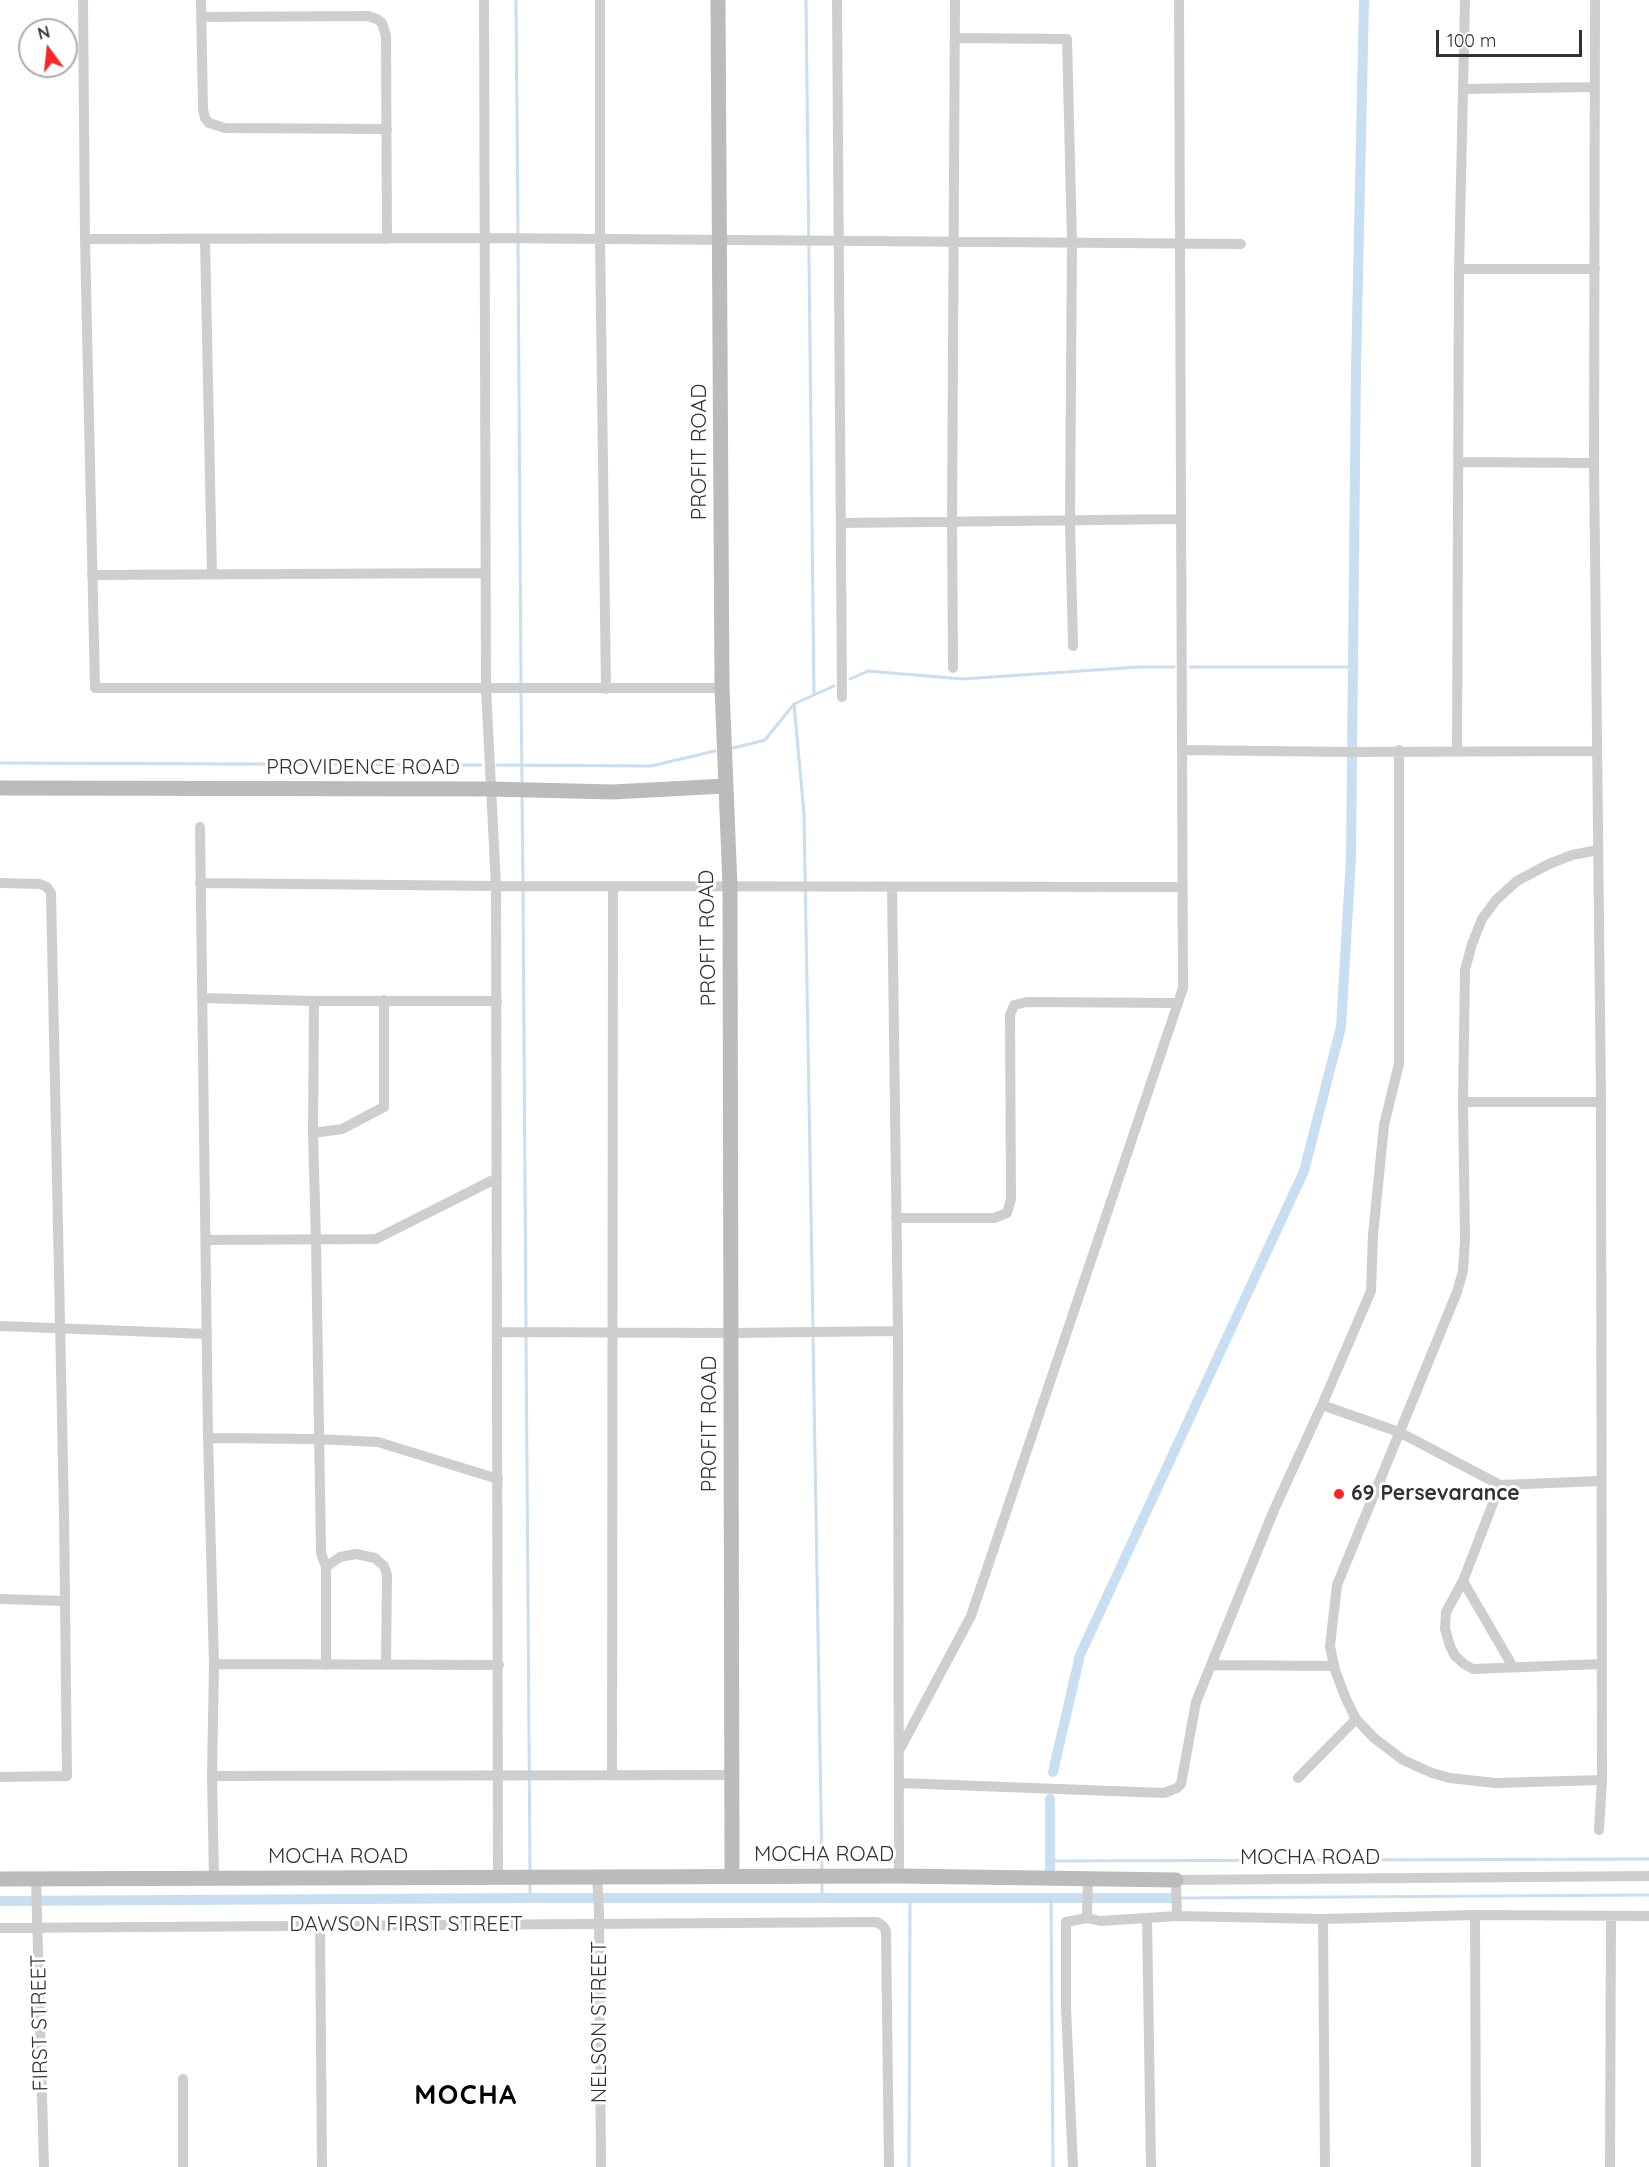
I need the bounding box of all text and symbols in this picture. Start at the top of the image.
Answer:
north arrow [18,18,78,78]
scale bar [1439,18,1584,56]
text: N [36,21,52,44]
text: 100 m [1447,29,1496,52]
street label: PROFIT ROAD [687,384,713,520]
street label: PROVIDENCE ROAD [266,755,460,781]
street label: PROFIT ROAD [694,870,722,1006]
street label: PROFIT ROAD [697,1356,723,1492]
place label: 69 Persevarance [1351,1481,1520,1507]
marker: 69 Persevarance [1332,1487,1346,1501]
street label: MOCHA ROAD [754,1842,894,1868]
street label: MOCHA ROAD [268,1844,408,1870]
street label: MOCHA ROAD [1240,1845,1380,1871]
street label: DAWSON FIRST STREET [289,1912,523,1938]
street label: NELSON STREET [587,1941,613,2103]
street label: FIRST STREET [26,1955,54,2091]
district label: MOCHA [414,2080,518,2112]

